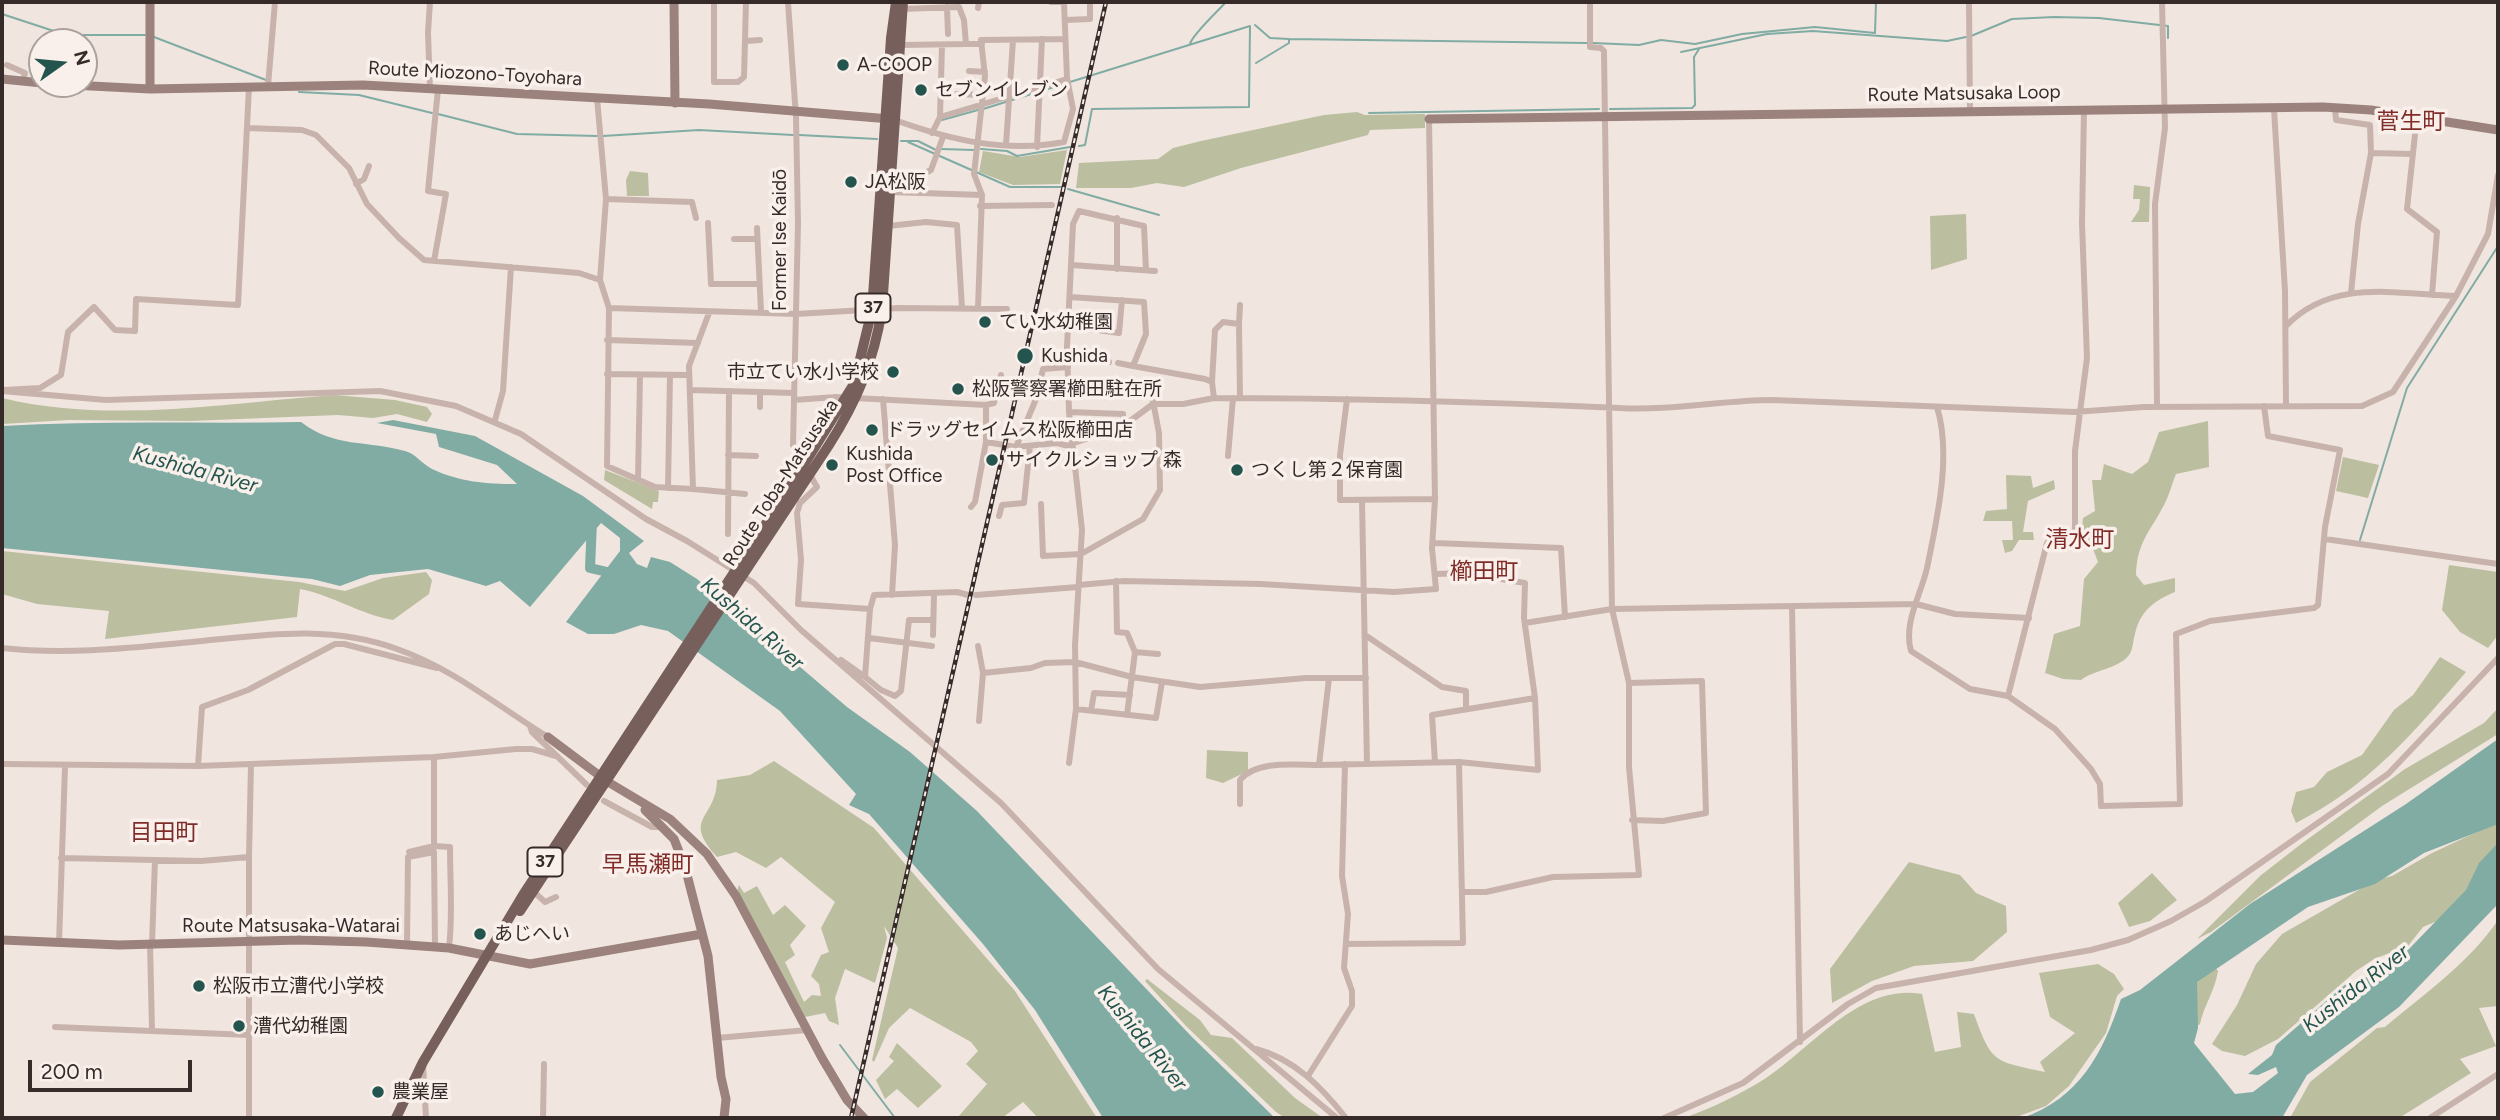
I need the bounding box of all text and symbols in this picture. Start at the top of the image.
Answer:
north arrow [28,28,98,98]
text: N [69,48,95,68]
place label: A-COOP [857,54,932,76]
street label: Route Miozono-Toyohara [367,57,583,91]
marker: A-COOP [835,57,851,73]
place label: セブンイレブン [935,79,1068,101]
street label: Route Matsusaka Loop [1867,81,2061,107]
marker: セブンイレブン [913,82,929,98]
district label: 菅生町 [2377,108,2445,136]
street label: Former Ise Kaidō [769,169,791,311]
place label: JA松阪 [865,171,926,193]
marker: JA松阪 [843,174,859,190]
road number: 37 [856,294,890,322]
place label: てい水幼稚園 [999,311,1113,333]
marker: てい水幼稚園 [977,314,993,330]
place label: Kushida [1041,345,1108,367]
marker: Kushida [1015,346,1035,366]
place label: 市立てい水小学校 [727,361,879,383]
marker: 市立てい水小学校 [885,364,901,380]
place label: 松阪警察署櫛田駐在所 [972,378,1162,400]
marker: 松阪警察署櫛田駐在所 [950,381,966,397]
street label: Route Toba-Matsusaka [718,395,844,571]
place label: ドラッグセイムス松阪櫛田店 [886,419,1133,441]
marker: ドラッグセイムス松阪櫛田店 [864,422,880,438]
water label: Kushida River [130,441,260,499]
place label: Kushida Post Office [846,443,942,487]
place label: サイクルショップ 森 [1006,449,1182,471]
marker: サイクルショップ 森 [984,452,1000,468]
marker: Kushida Post Office [824,457,840,473]
place label: つくし第２保育園 [1251,459,1403,481]
marker: つくし第２保育園 [1229,462,1245,478]
district label: 清水町 [2046,526,2114,554]
district label: 櫛田町 [1450,558,1518,586]
water label: Kushida River [695,572,809,676]
district label: 目田町 [130,819,198,847]
road number: 37 [528,848,562,876]
district label: 早馬瀬町 [602,851,694,879]
street label: Route Matsusaka-Watarai [182,915,400,937]
place label: あじへい [494,923,570,945]
marker: あじへい [472,926,488,942]
water label: Kushida River [2298,940,2414,1038]
place label: 松阪市立漕代小学校 [213,975,384,997]
marker: 松阪市立漕代小学校 [191,978,207,994]
water label: Kushida River [1092,980,1192,1096]
place label: 漕代幼稚園 [253,1015,348,1037]
marker: 漕代幼稚園 [231,1018,247,1034]
scale bar [32,1046,196,1090]
text: 200 m [41,1059,103,1084]
place label: 農業屋 [392,1081,449,1103]
marker: 農業屋 [370,1084,386,1100]

